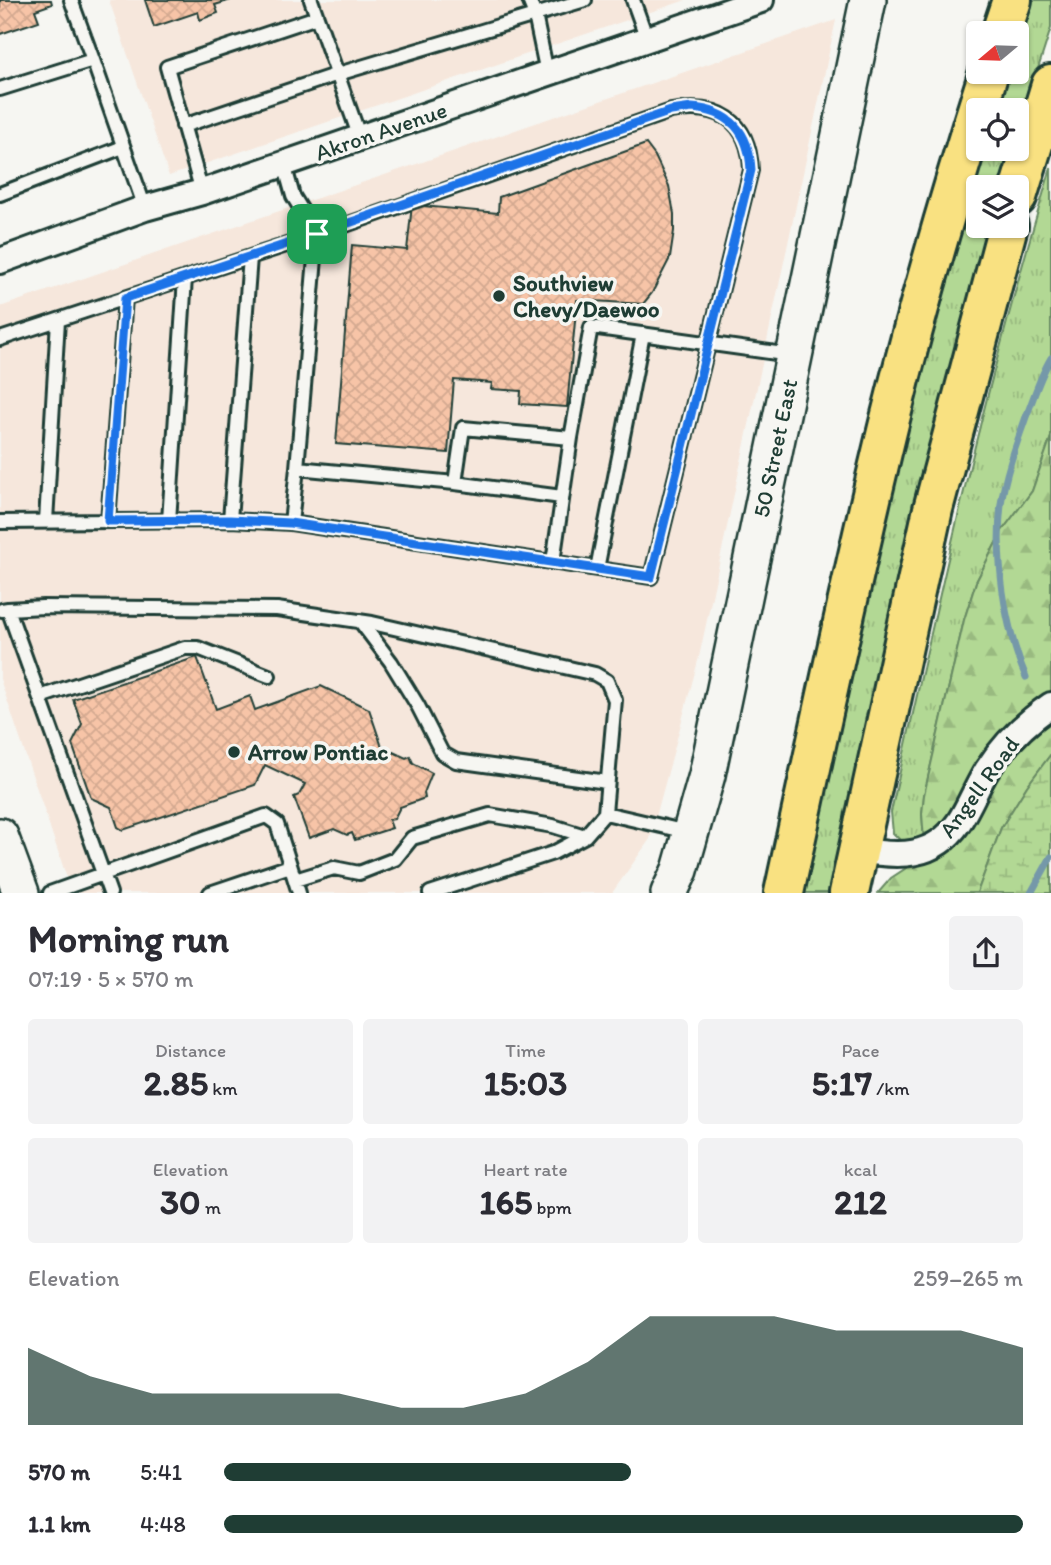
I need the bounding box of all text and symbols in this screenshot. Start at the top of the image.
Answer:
north arrow [966,21,1029,84]
map controls [966,21,1029,238]
street label: Akron Avenue [311,95,451,167]
button: locate [966,98,1029,161]
button: layers [966,175,1029,238]
pin [287,204,347,264]
icon: arrive [298,215,336,253]
place label: Southview Chevy/Daewoo [513,269,660,323]
marker: Southview Chevy/Daewoo [491,288,507,304]
street label: 50 Street East [747,376,803,520]
street label: Angell Road [933,731,1025,843]
place label: Arrow Pontiac [247,738,388,766]
marker: Arrow Pontiac [226,744,242,760]
text: Morning run [28,916,229,962]
button: share [949,916,1023,990]
text: 07:19 · 5 × 570 m [28,965,194,993]
text: Distance [155,1039,226,1062]
text: Time [505,1039,546,1062]
text: Pace [841,1039,880,1062]
text: 2.85 [144,1062,208,1104]
text: 15:03 [484,1062,567,1104]
text: 5:17 [812,1062,872,1104]
text: km [208,1077,237,1100]
text: /km [872,1077,909,1100]
text: Elevation [153,1158,228,1181]
text: Heart rate [483,1158,568,1181]
text: kcal [844,1158,877,1181]
text: 30 [160,1181,201,1223]
text: 165 [479,1181,532,1223]
text: 212 [834,1181,887,1223]
text: m [201,1196,221,1219]
text: bpm [532,1196,572,1219]
text: Elevation [28,1264,119,1292]
text: 259–265 m [913,1264,1023,1292]
text: 570 m [28,1458,90,1486]
text: 5:41 [140,1458,182,1486]
text: 1.1 km [28,1510,91,1538]
text: 4:48 [140,1510,186,1538]

